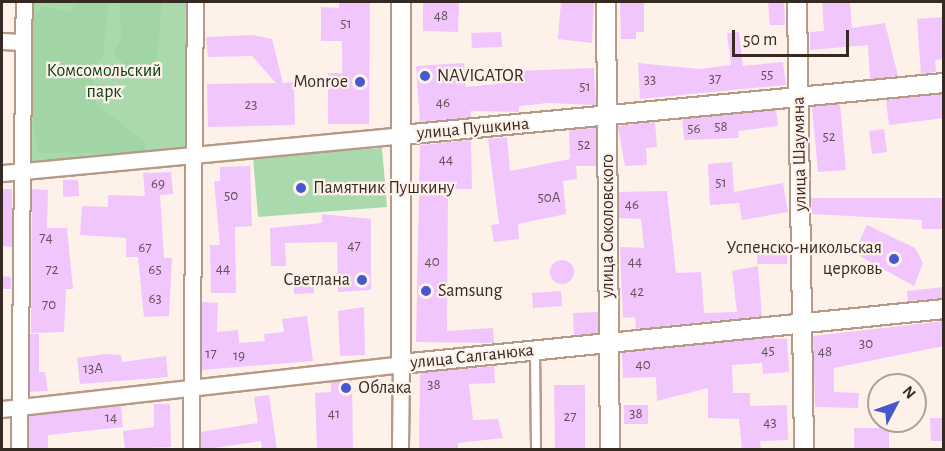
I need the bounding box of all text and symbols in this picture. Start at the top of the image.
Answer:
house number: 48 [434,7,448,25]
house number: 51 [340,15,352,33]
scale bar [735,18,852,56]
text: 50 m [743,31,777,49]
park label: Комсомольский парк [46,61,162,104]
place label: NAVIGATOR [437,65,524,87]
house number: 55 [761,66,773,84]
marker: NAVIGATOR [418,69,432,83]
house number: 37 [709,70,721,88]
place label: Monroe [293,71,348,93]
house number: 33 [644,71,656,89]
marker: Monroe [353,75,367,89]
house number: 51 [579,78,591,96]
house number: 46 [436,94,450,112]
house number: 23 [244,96,258,114]
street label: улица Шаумяна [788,96,812,212]
street label: улица Пушкина [416,113,530,145]
house number: 58 [714,118,728,136]
house number: 56 [687,120,701,138]
house number: 52 [822,128,836,146]
house number: 52 [577,136,591,154]
house number: 44 [439,151,453,169]
street label: улица Соколовского [597,154,619,298]
house number: 51 [715,174,727,192]
house number: 69 [151,175,165,193]
place label: Памятник Пушкину [313,177,455,199]
marker: Памятник Пушкину [294,181,308,195]
house number: 50 [224,187,238,205]
house number: 50А [537,189,561,207]
house number: 46 [625,196,639,214]
house number: 74 [39,229,53,247]
house number: 47 [347,237,361,255]
place label: Успенско-никольская церковь [726,238,882,280]
house number: 67 [138,239,152,257]
marker: Успенско-никольская церковь [887,252,901,266]
house number: 40 [424,253,440,271]
house number: 44 [628,253,642,271]
house number: 44 [216,260,230,278]
house number: 72 [45,261,59,279]
house number: 65 [148,261,162,279]
place label: Светлана [283,269,350,291]
marker: Светлана [355,273,369,287]
place label: Samsung [438,280,502,302]
house number: 42 [630,283,644,301]
marker: Samsung [419,284,433,298]
house number: 63 [148,290,162,308]
house number: 70 [42,296,56,314]
house number: 30 [859,335,873,353]
street label: улица Салганюка [409,340,535,374]
house number: 45 [761,342,775,360]
house number: 48 [818,343,832,361]
house number: 17 [205,345,217,363]
house number: 19 [233,347,245,365]
house number: 40 [635,356,651,374]
house number: 13А [83,360,103,378]
north arrow [867,373,927,433]
house number: 38 [427,376,441,394]
place label: Облака [358,377,412,399]
marker: Облака [339,381,353,395]
text: N [899,383,919,402]
house number: 41 [328,405,340,423]
house number: 38 [629,405,643,423]
house number: 27 [563,408,577,426]
house number: 14 [105,409,117,427]
house number: 43 [763,414,777,432]

